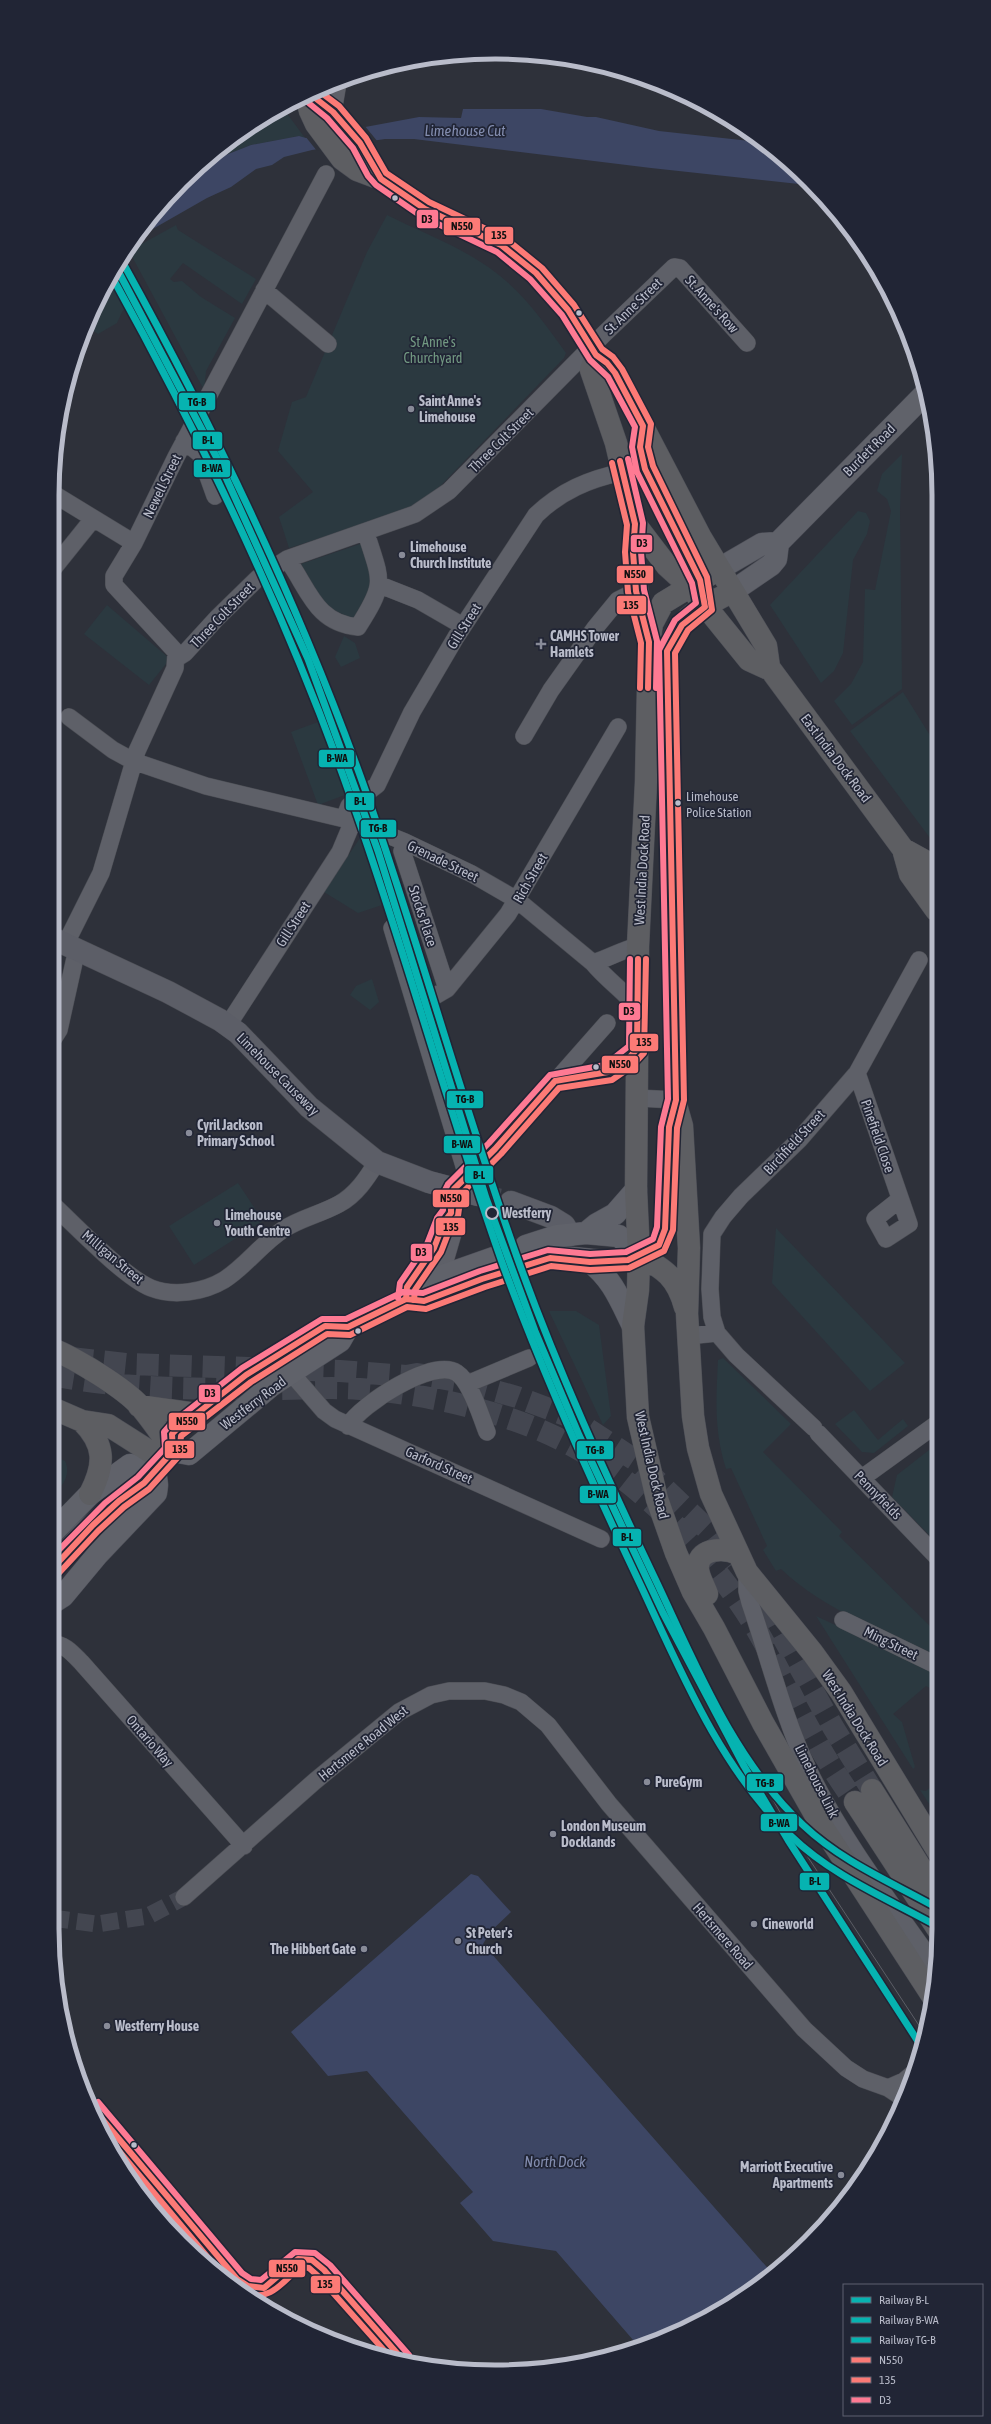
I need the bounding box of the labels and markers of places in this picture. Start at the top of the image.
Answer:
unlabelled marker [390,193,400,203]
unlabelled marker [574,308,584,318]
place label: Saint Anne's Limehouse [419,393,481,425]
marker: Saint Anne's Limehouse [406,404,416,414]
place label: Limehouse Church Institute [410,539,491,571]
marker: Limehouse Church Institute [397,550,407,560]
place label: CAMHS Tower Hamlets [550,628,620,660]
marker: CAMHS Tower Hamlets [535,638,547,650]
place label: Limehouse Police Station [686,789,752,820]
marker: Limehouse Police Station [673,798,683,808]
unlabelled marker [591,1062,601,1072]
place label: Cyril Jackson Primary School [197,1117,275,1149]
marker: Cyril Jackson Primary School [184,1128,194,1138]
place label: Westferry [501,1205,552,1221]
marker: Westferry [485,1206,499,1220]
place label: Limehouse Youth Centre [224,1207,290,1239]
marker: Limehouse Youth Centre [212,1218,222,1228]
unlabelled marker [353,1326,363,1336]
place label: PureGym [655,1774,702,1790]
marker: PureGym [642,1777,652,1787]
place label: London Museum Docklands [561,1818,646,1850]
marker: London Museum Docklands [548,1829,558,1839]
place label: Cineworld [762,1916,814,1932]
marker: Cineworld [749,1919,759,1929]
place label: St Peter's Church [466,1925,513,1957]
marker: St Peter's Church [453,1936,463,1946]
place label: The Hibbert Gate [270,1941,356,1957]
marker: The Hibbert Gate [359,1944,369,1954]
place label: Westferry House [114,2018,199,2034]
marker: Westferry House [102,2021,112,2031]
unlabelled marker [129,2140,139,2150]
place label: Marriott Executive Apartments [740,2159,833,2191]
marker: Marriott Executive Apartments [836,2170,846,2180]

